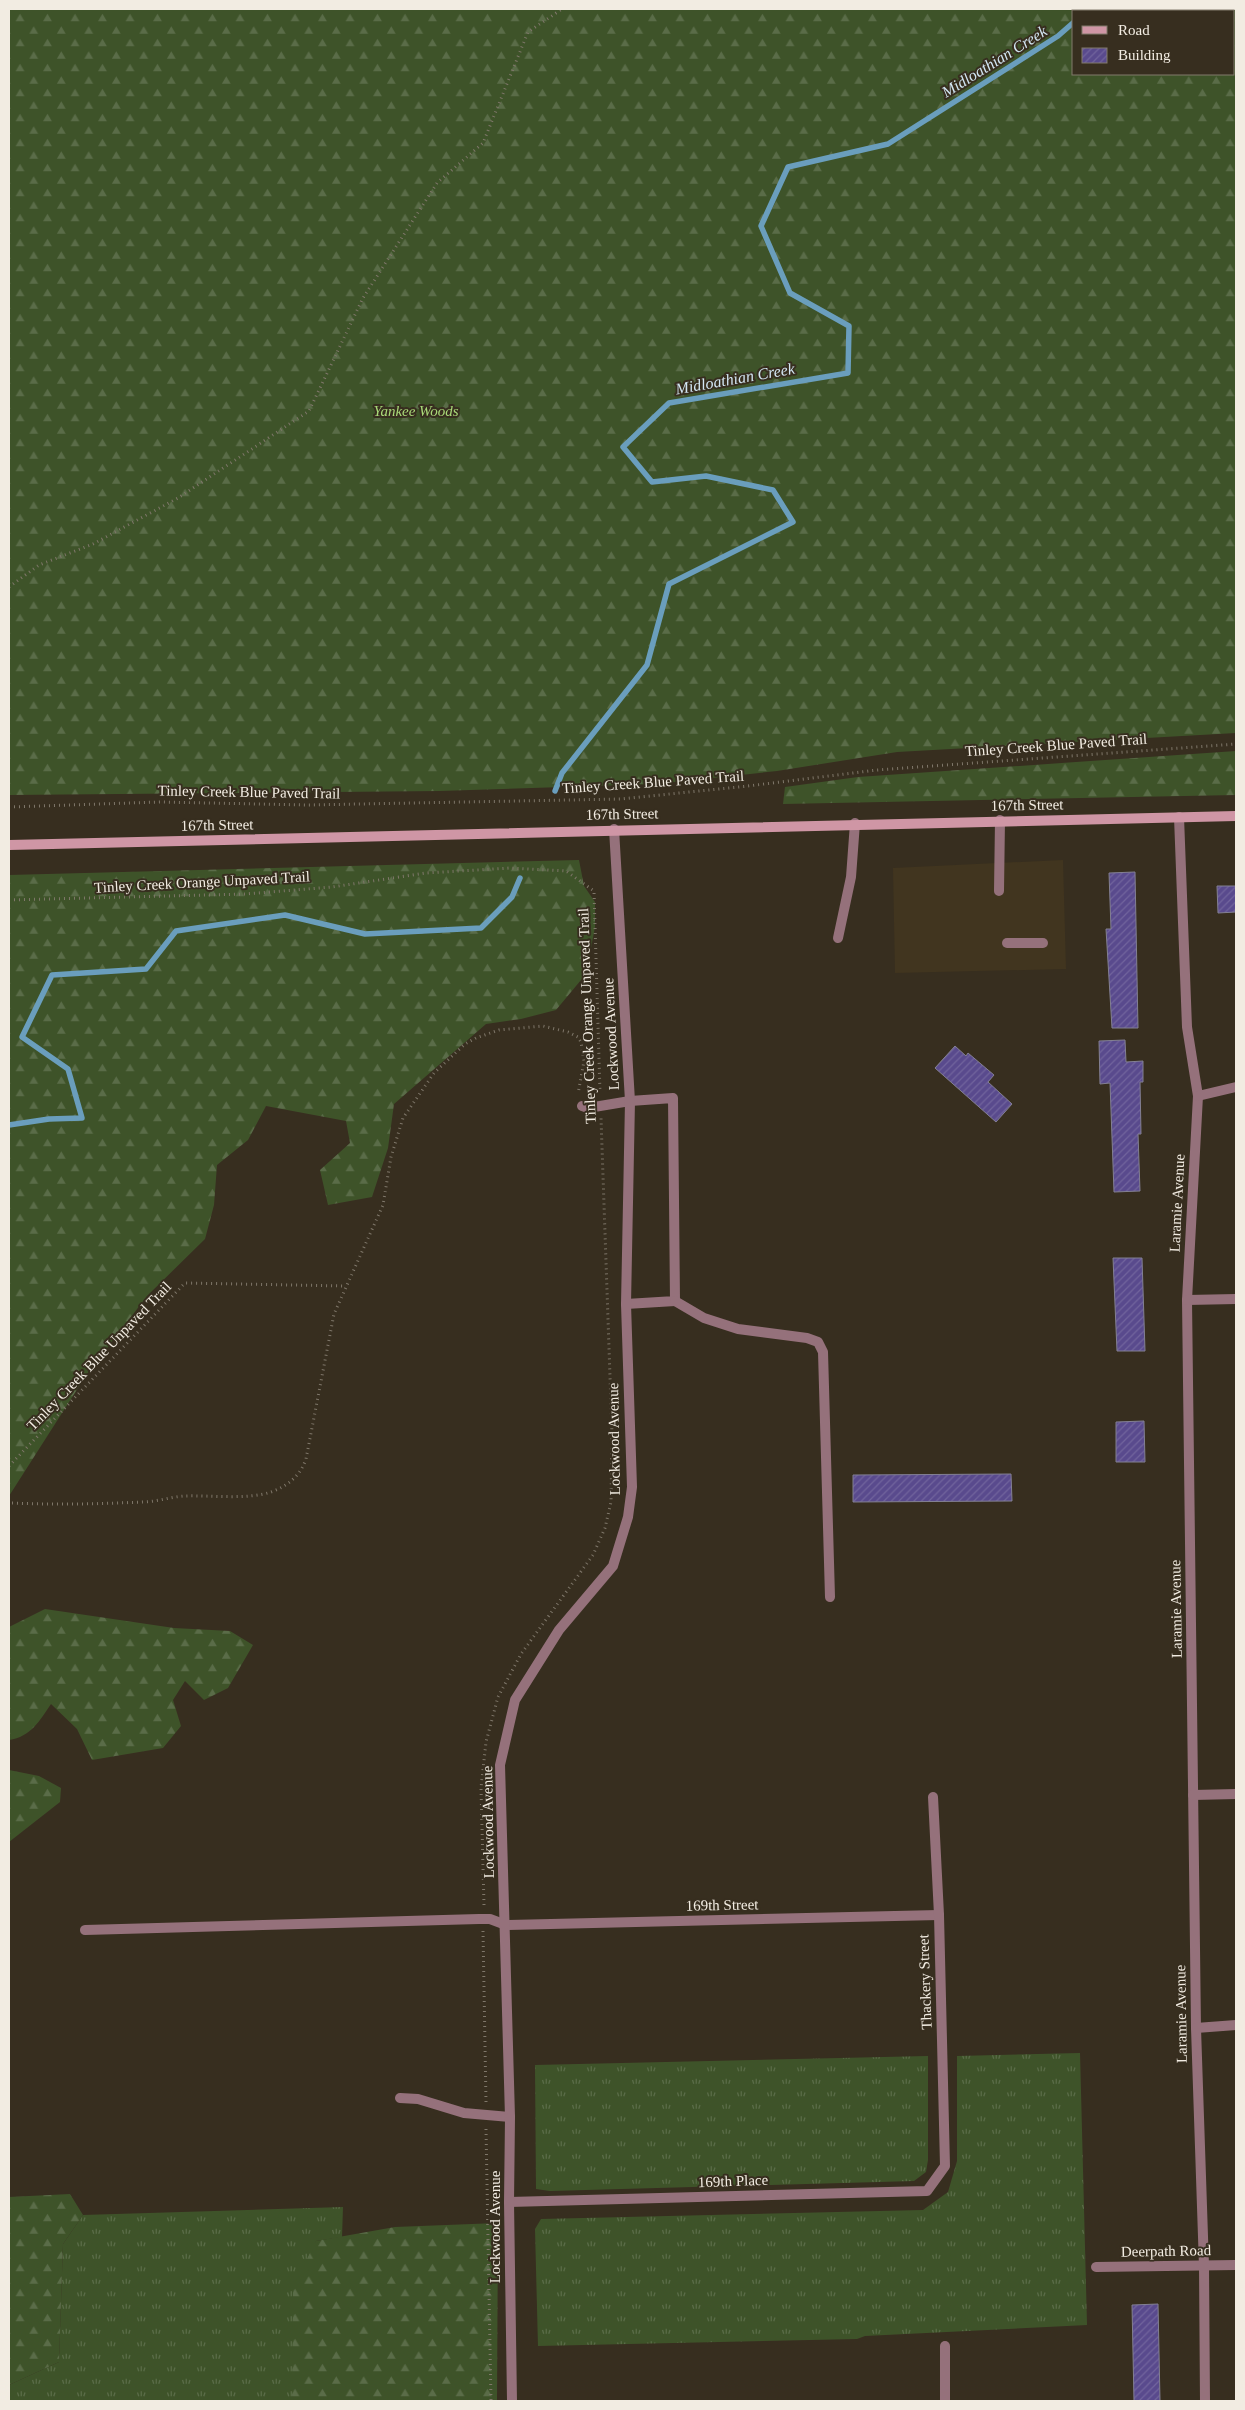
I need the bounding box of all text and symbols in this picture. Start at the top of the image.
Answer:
legend [1072,10,1235,75]
water label: Midloathian Creek [938,22,1051,101]
text: Road [1118,22,1150,38]
text: Building [1118,47,1171,63]
water label: Midloathian Creek [673,359,797,398]
park label: Yankee Woods [373,403,459,419]
street label: Tinley Creek Blue Paved Trail [964,731,1148,759]
street label: Tinley Creek Blue Paved Trail [561,768,745,796]
street label: Tinley Creek Blue Paved Trail [157,782,341,802]
street label: 167th Street [990,796,1064,814]
street label: 167th Street [585,805,659,823]
street label: 167th Street [180,816,254,834]
street label: Tinley Creek Orange Unpaved Trail [94,868,310,896]
street label: Tinley Creek Orange Unpaved Trail [575,908,599,1124]
street label: Lockwood Avenue [600,977,622,1091]
street label: Laramie Avenue [1166,1153,1188,1253]
street label: Tinley Creek Blue Unpaved Trail [24,1278,174,1434]
street label: Lockwood Avenue [605,1382,623,1495]
street label: Laramie Avenue [1167,1559,1185,1658]
street label: Lockwood Avenue [479,1765,497,1878]
street label: 169th Street [685,1896,759,1914]
street label: Thackery Street [915,1933,935,2030]
street label: Laramie Avenue [1172,1964,1190,2063]
street label: Lockwood Avenue [487,2170,503,2283]
street label: 169th Place [698,2172,769,2190]
street label: Deerpath Road [1121,2242,1212,2260]

